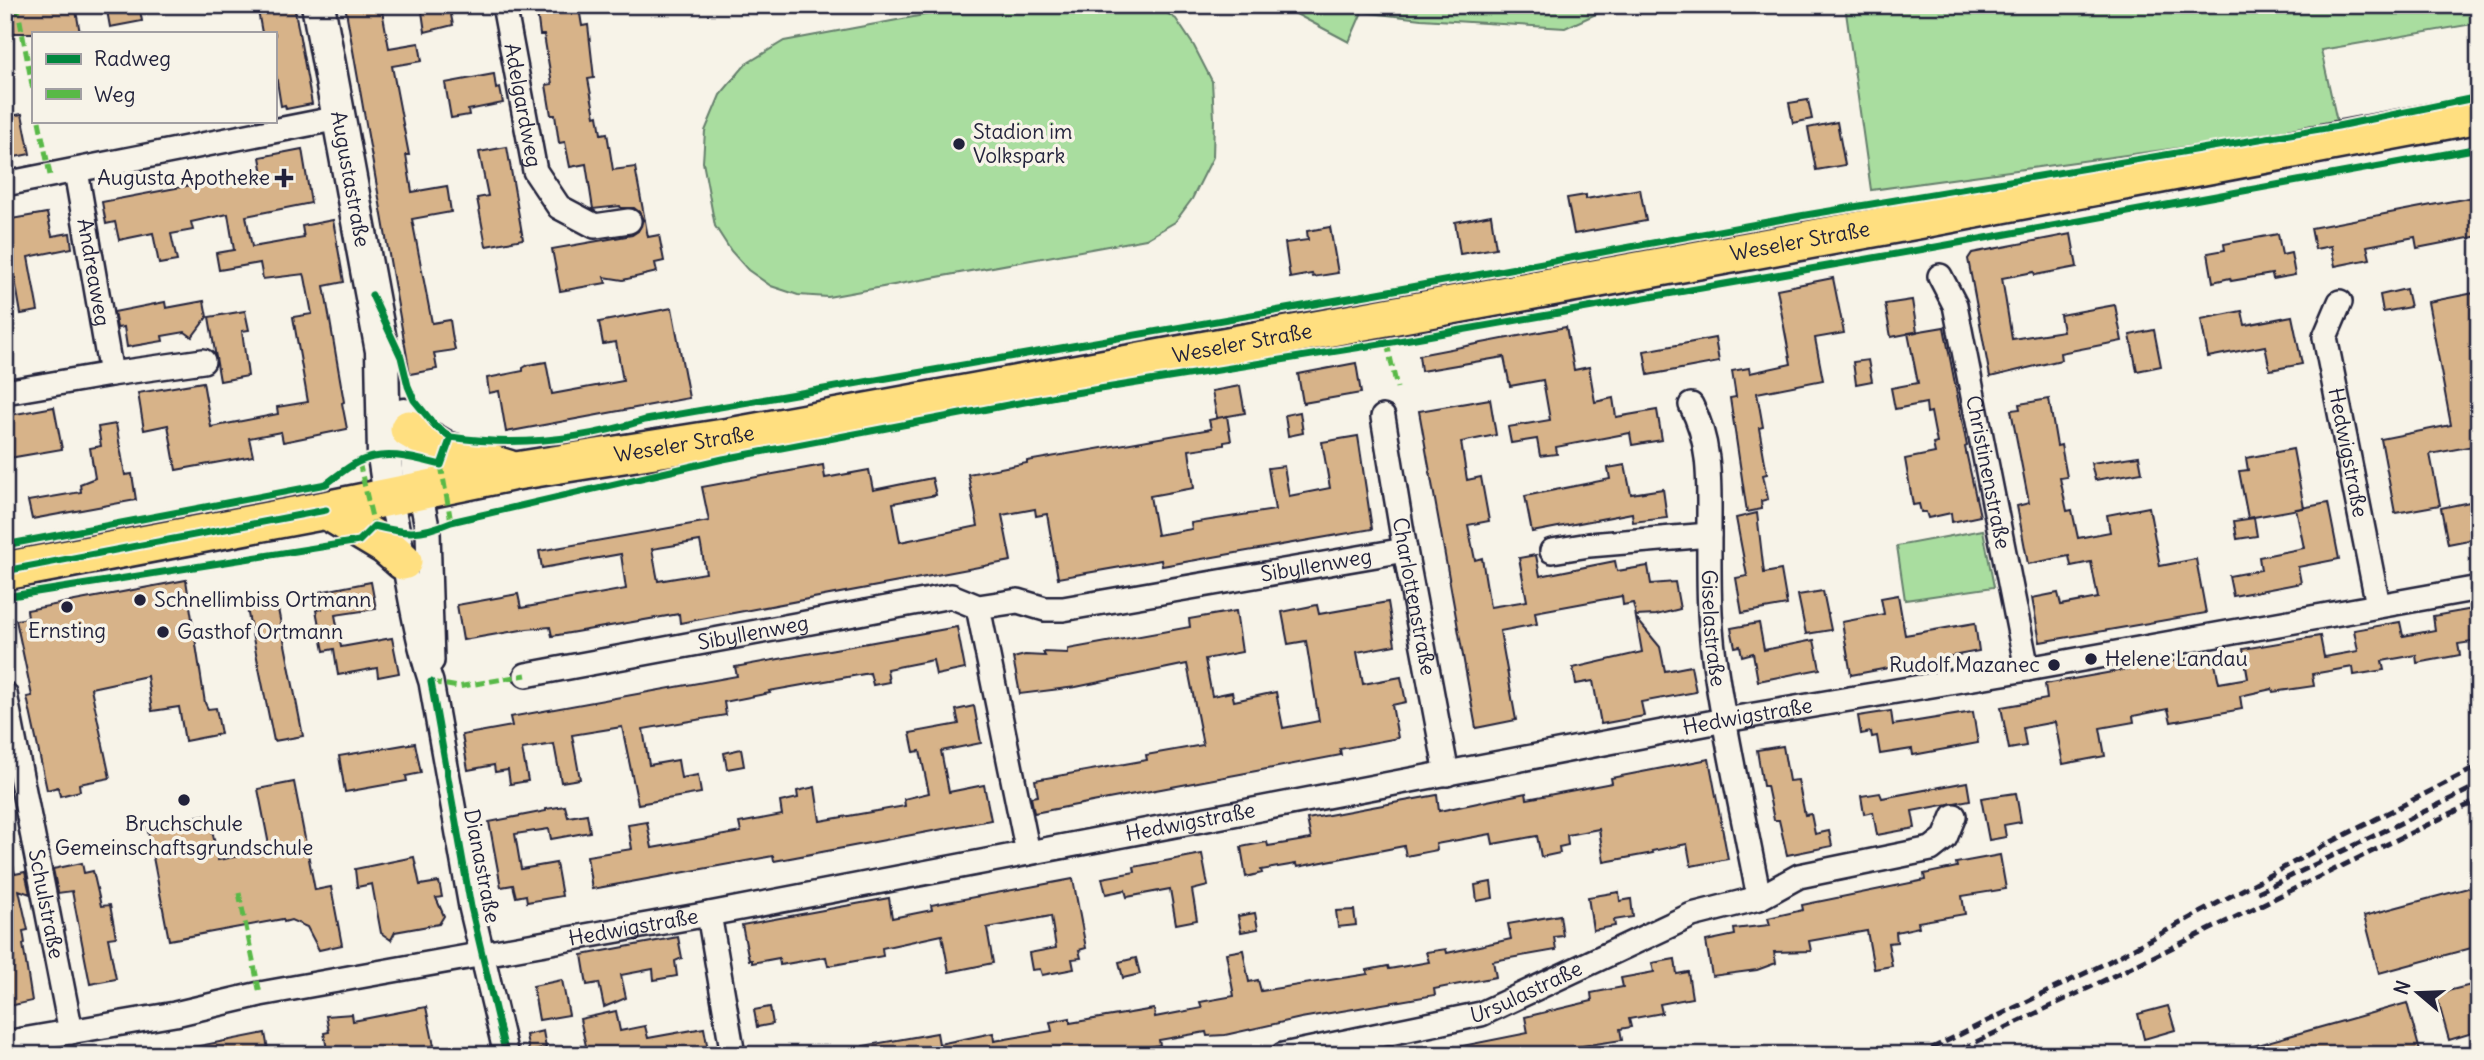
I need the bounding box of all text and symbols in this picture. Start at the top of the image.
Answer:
legend [32,32,276,122]
street label: Adelgardweg [498,41,548,169]
text: Radweg [94,45,171,72]
text: Weg [94,81,135,108]
street label: Augustastraße [325,109,377,249]
place label: Stadion im Volkspark [973,118,1072,169]
marker: Stadion im Volkspark [951,136,967,152]
place label: Augusta Apotheke [97,164,270,191]
marker: Augusta Apotheke [276,170,292,186]
street label: Weseler Straße [1728,215,1872,267]
street label: Andreaweg [71,216,117,328]
street label: Weseler Straße [1170,317,1314,369]
street label: Hedwigstraße [2322,386,2374,520]
street label: Christinenstraße [1960,393,2017,551]
street label: Weseler Straße [612,419,756,468]
street label: Charlottenstraße [1387,515,1442,677]
street label: Sibyllenweg [1259,542,1374,588]
street label: Giselastraße [1696,569,1732,688]
place label: Schnellimbiss Ortmann [154,586,372,613]
marker: Schnellimbiss Ortmann [132,592,148,608]
marker: Ernsting [59,599,75,615]
street label: Sibyllenweg [695,609,811,656]
place label: Ernsting [28,617,106,644]
place label: Gasthof Ortmann [177,618,343,645]
marker: Gasthof Ortmann [155,624,171,640]
place label: Helene Landau [2105,645,2248,672]
place label: Rudolf Mazanec [1889,651,2040,678]
marker: Helene Landau [2083,651,2099,667]
marker: Rudolf Mazanec [2046,657,2062,673]
street label: Hedwigstraße [1680,691,1814,741]
marker: Bruchschule Gemeinschaftsgrundschule [176,792,192,808]
street label: Hedwigstraße [1123,796,1257,847]
street label: Dianastraße [458,807,507,925]
place label: Bruchschule Gemeinschaftsgrundschule [55,810,313,861]
street label: Schulstraße [23,847,70,961]
street label: Hedwigstraße [566,902,700,952]
street label: Ursulastraße [1468,954,1586,1029]
north arrow [2382,958,2452,1028]
text: N [2388,977,2415,998]

